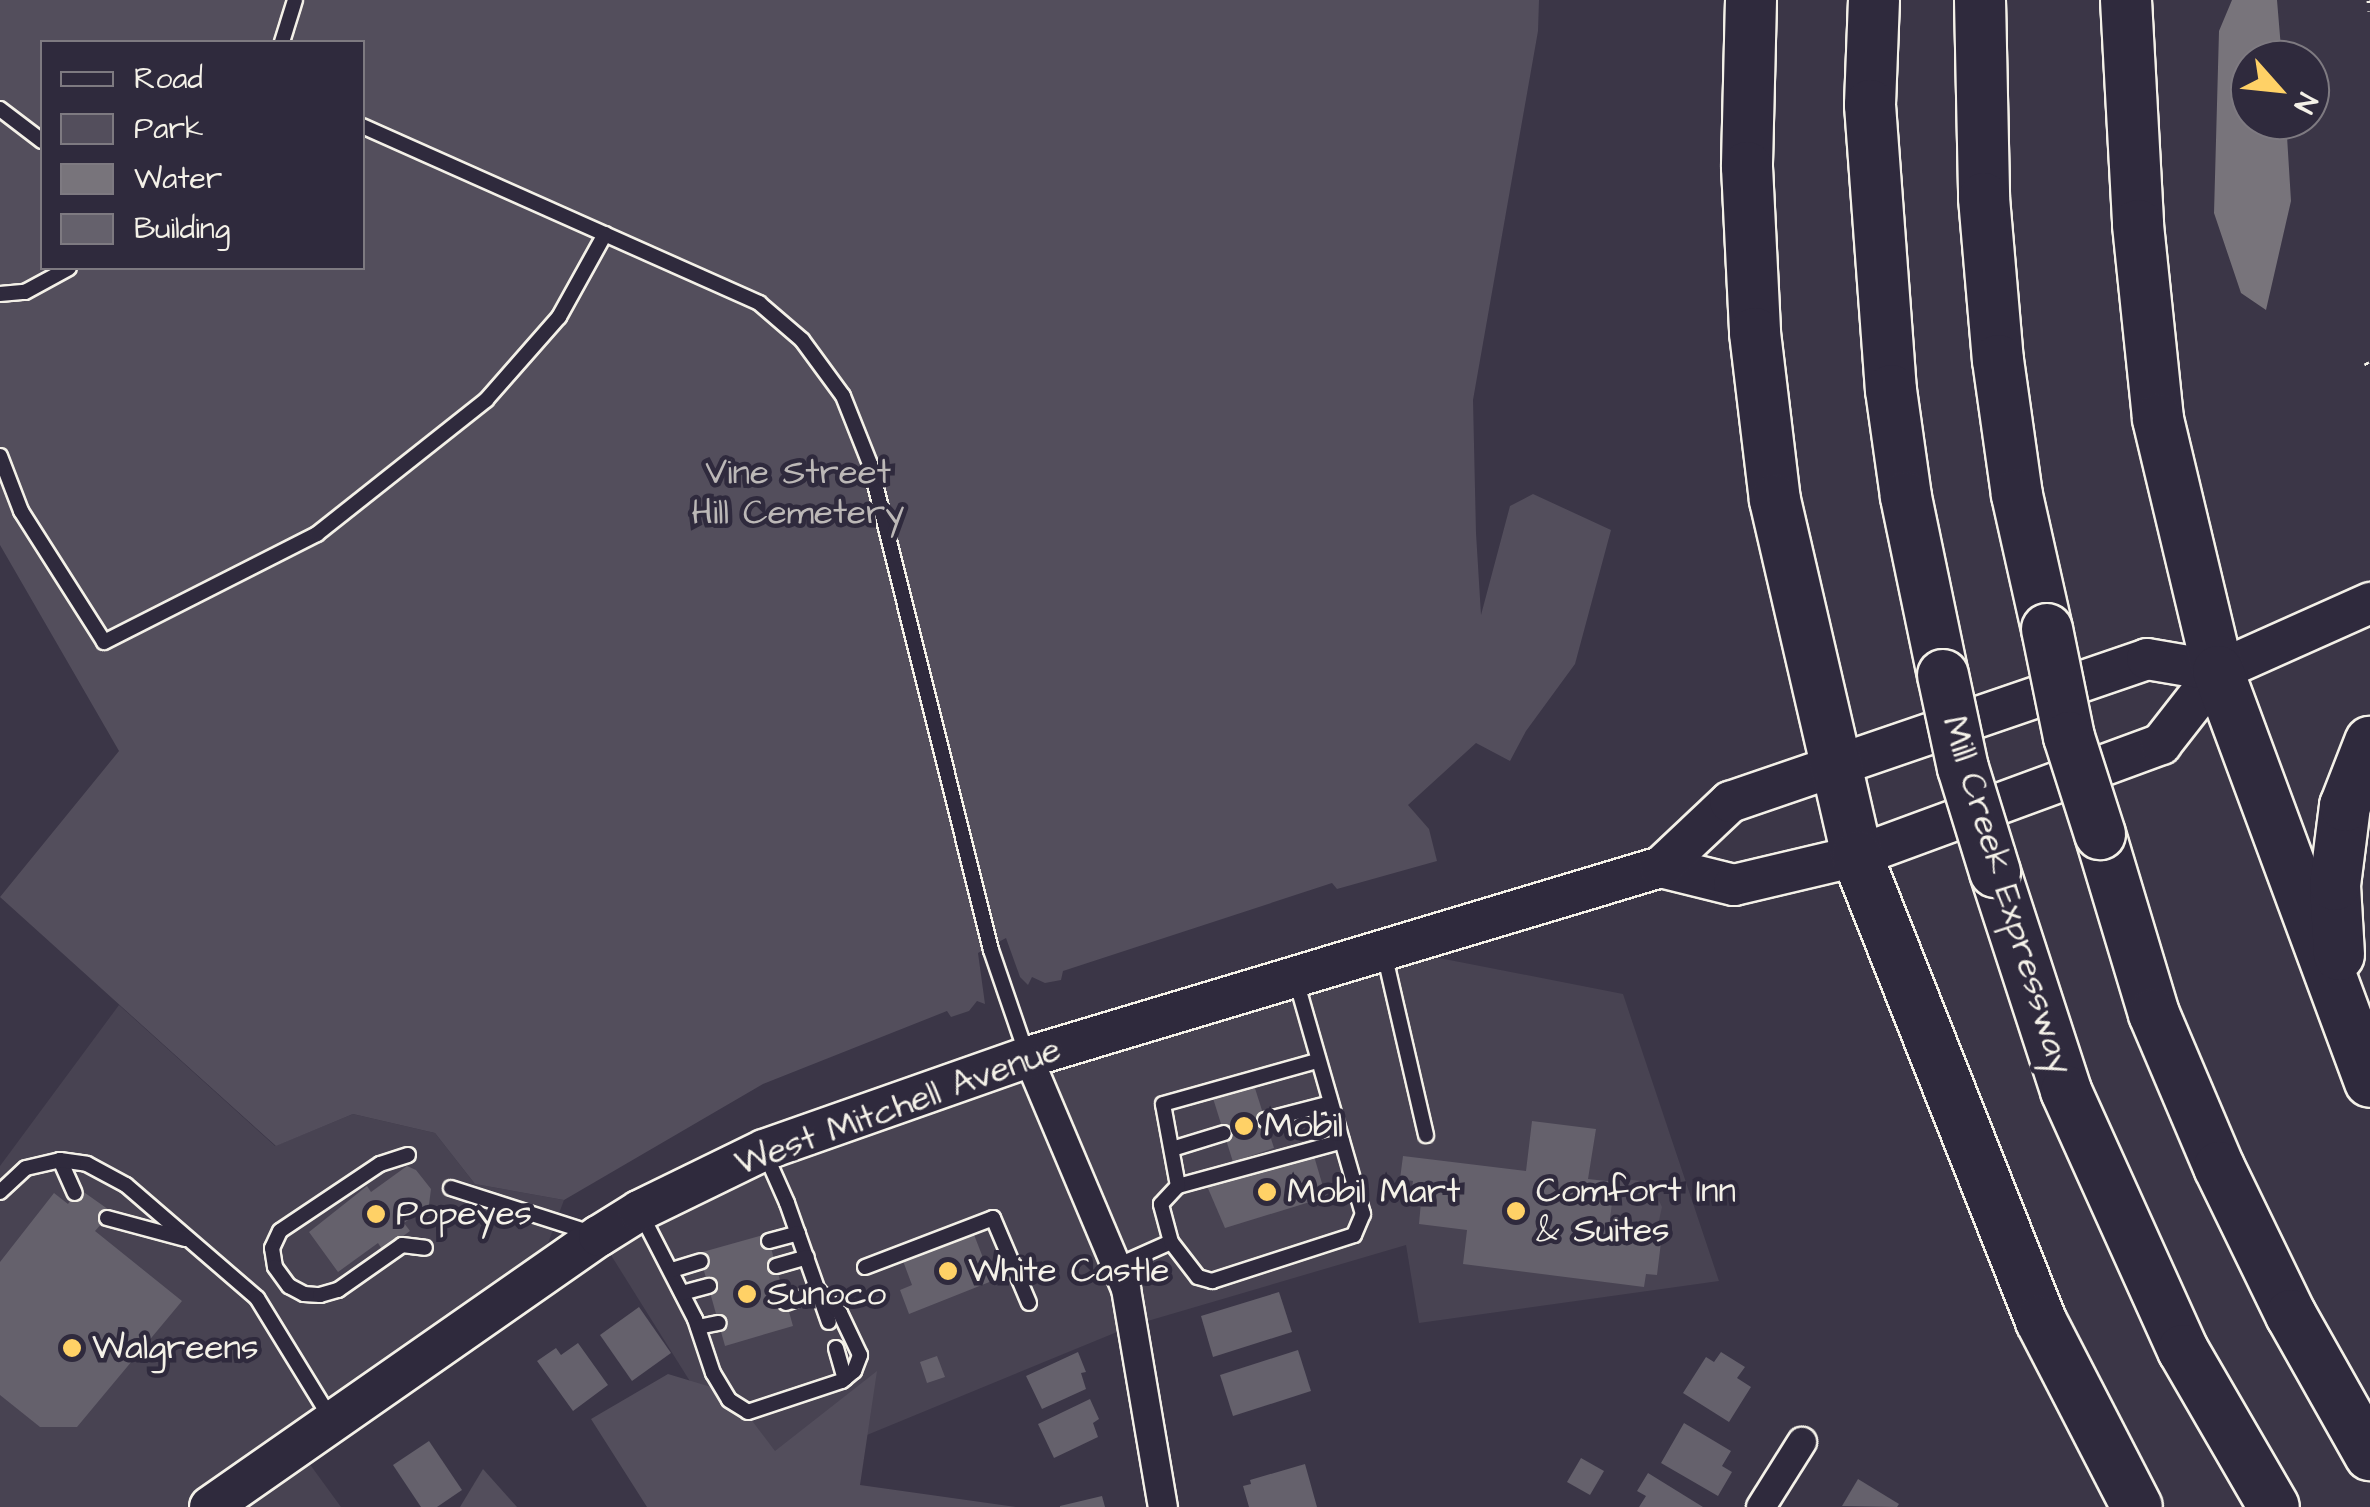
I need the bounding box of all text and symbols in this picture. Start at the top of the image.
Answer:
legend [40,40,365,270]
north arrow [2230,40,2330,140]
text: Road [134,58,203,100]
text: N [2284,86,2327,120]
text: Park [134,108,203,150]
text: Water [134,158,222,200]
text: Building [134,208,230,250]
park label: Vine Street Hill Cemetery [691,452,905,534]
street label: Mill Creek Expressway [1933,711,2081,1079]
street label: West Mitchell Avenue [730,1029,1066,1185]
place label: Mobil [1264,1105,1343,1147]
marker: Mobil [1233,1115,1255,1137]
place label: Comfort Inn & Suites [1536,1170,1736,1252]
place label: Mobil Mart [1287,1171,1460,1213]
marker: Mobil Mart [1256,1181,1278,1203]
place label: Popeyes [396,1193,532,1235]
marker: Comfort Inn & Suites [1505,1200,1527,1222]
marker: Popeyes [365,1203,387,1225]
place label: White Castle [968,1250,1169,1292]
marker: White Castle [937,1260,959,1282]
place label: Sunoco [767,1273,886,1315]
marker: Sunoco [736,1283,758,1305]
place label: Walgreens [92,1327,259,1369]
marker: Walgreens [61,1337,83,1359]

